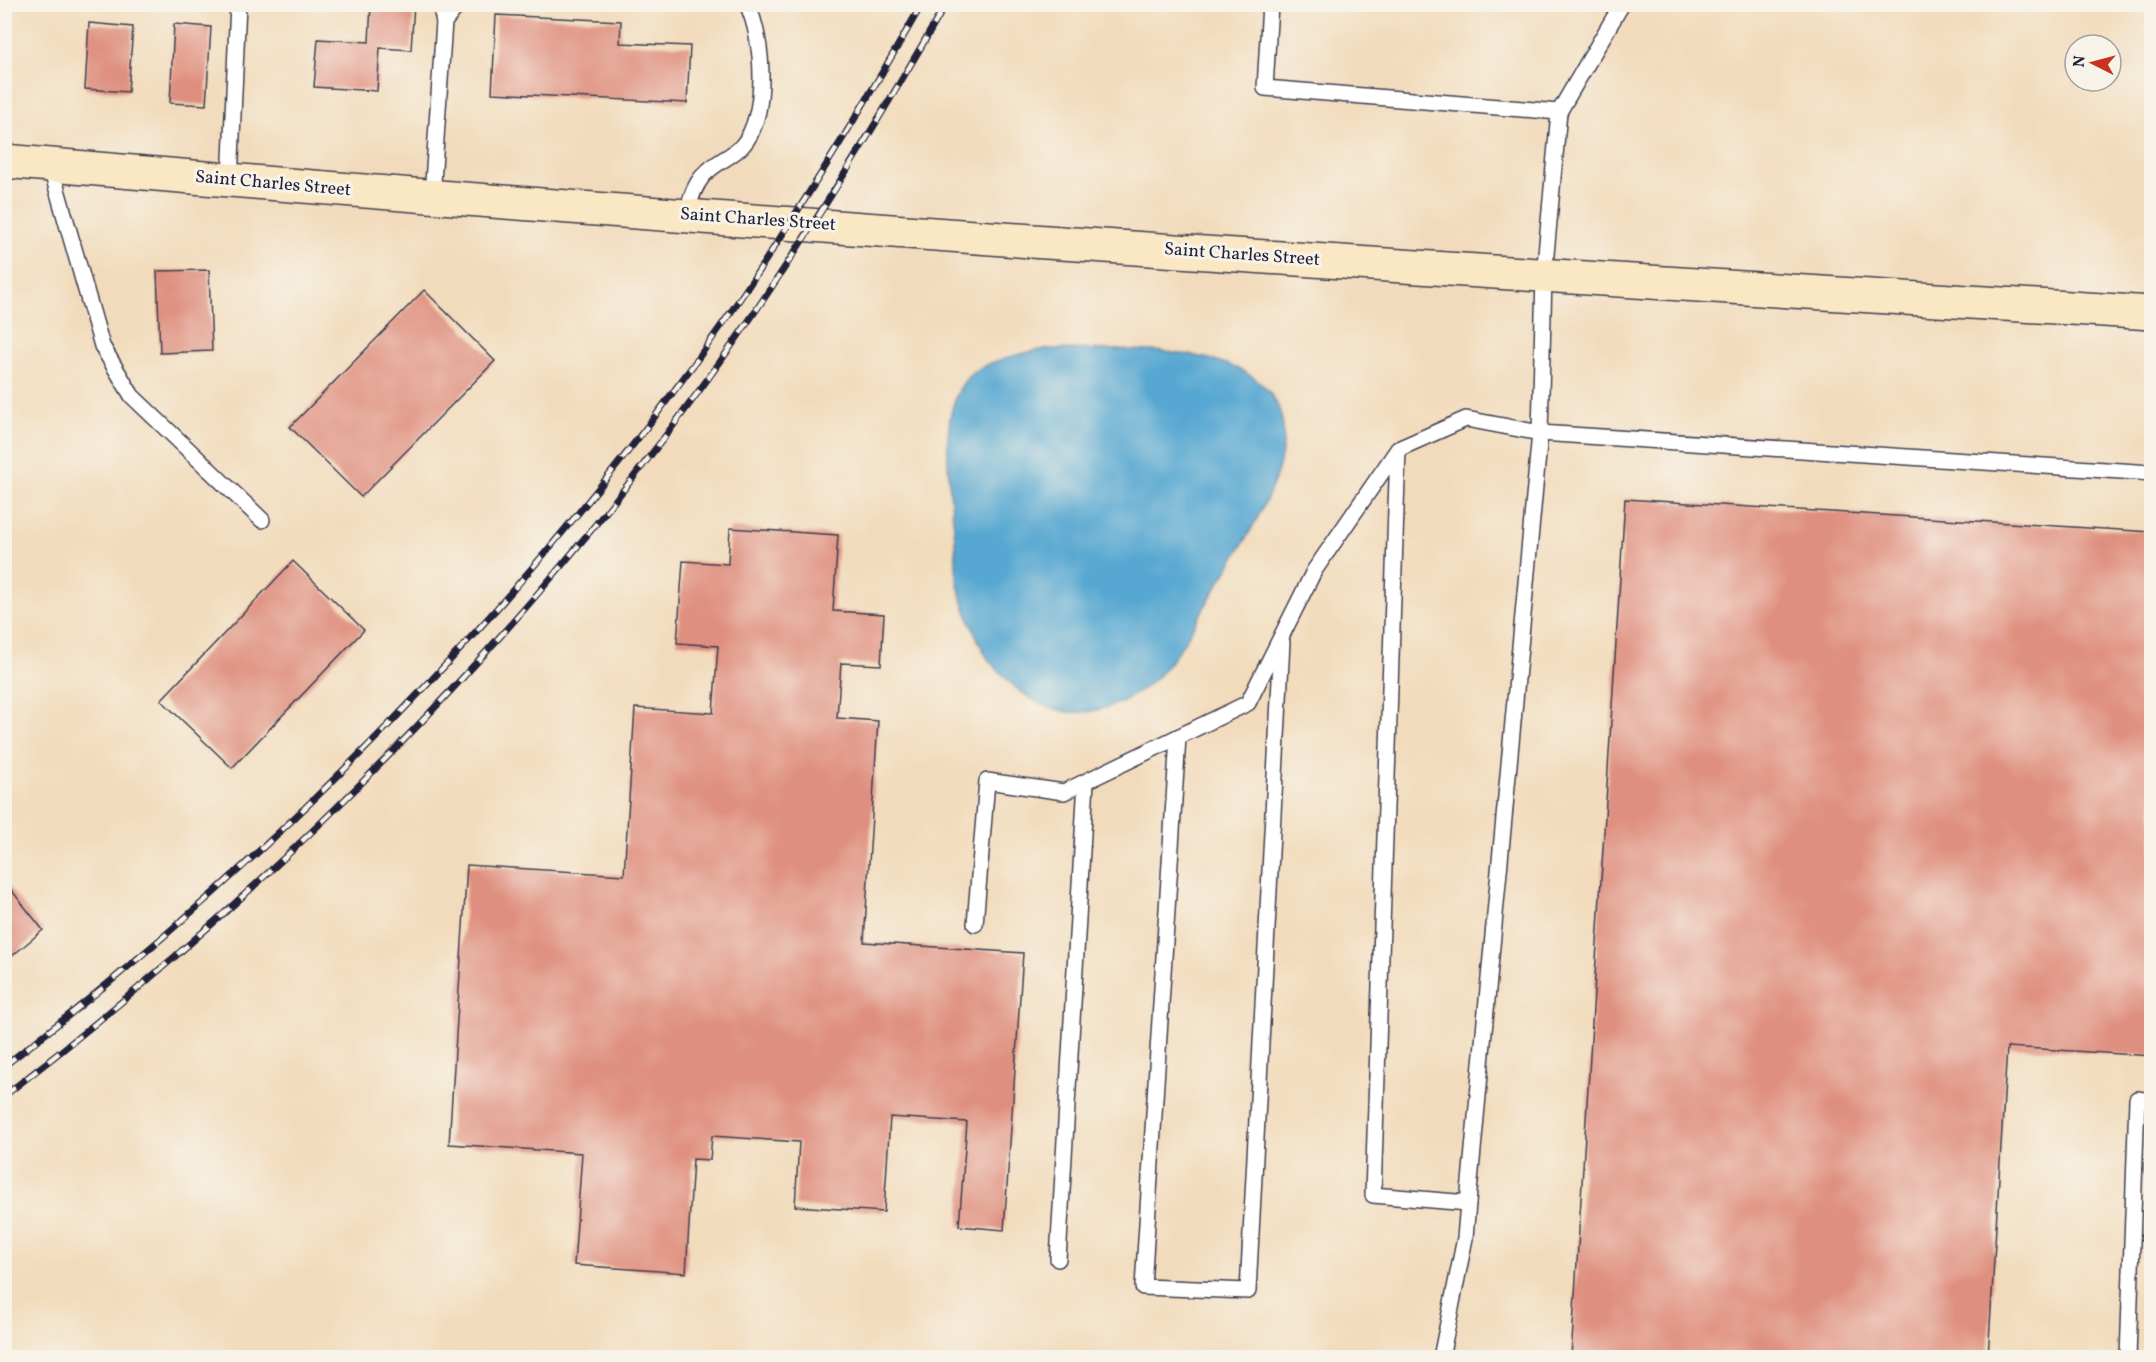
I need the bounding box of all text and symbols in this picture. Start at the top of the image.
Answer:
north arrow [2063,33,2123,93]
text: N [2069,54,2092,69]
street label: Saint Charles Street [194,165,352,203]
street label: Saint Charles Street [679,202,837,238]
street label: Saint Charles Street [1163,237,1321,273]

